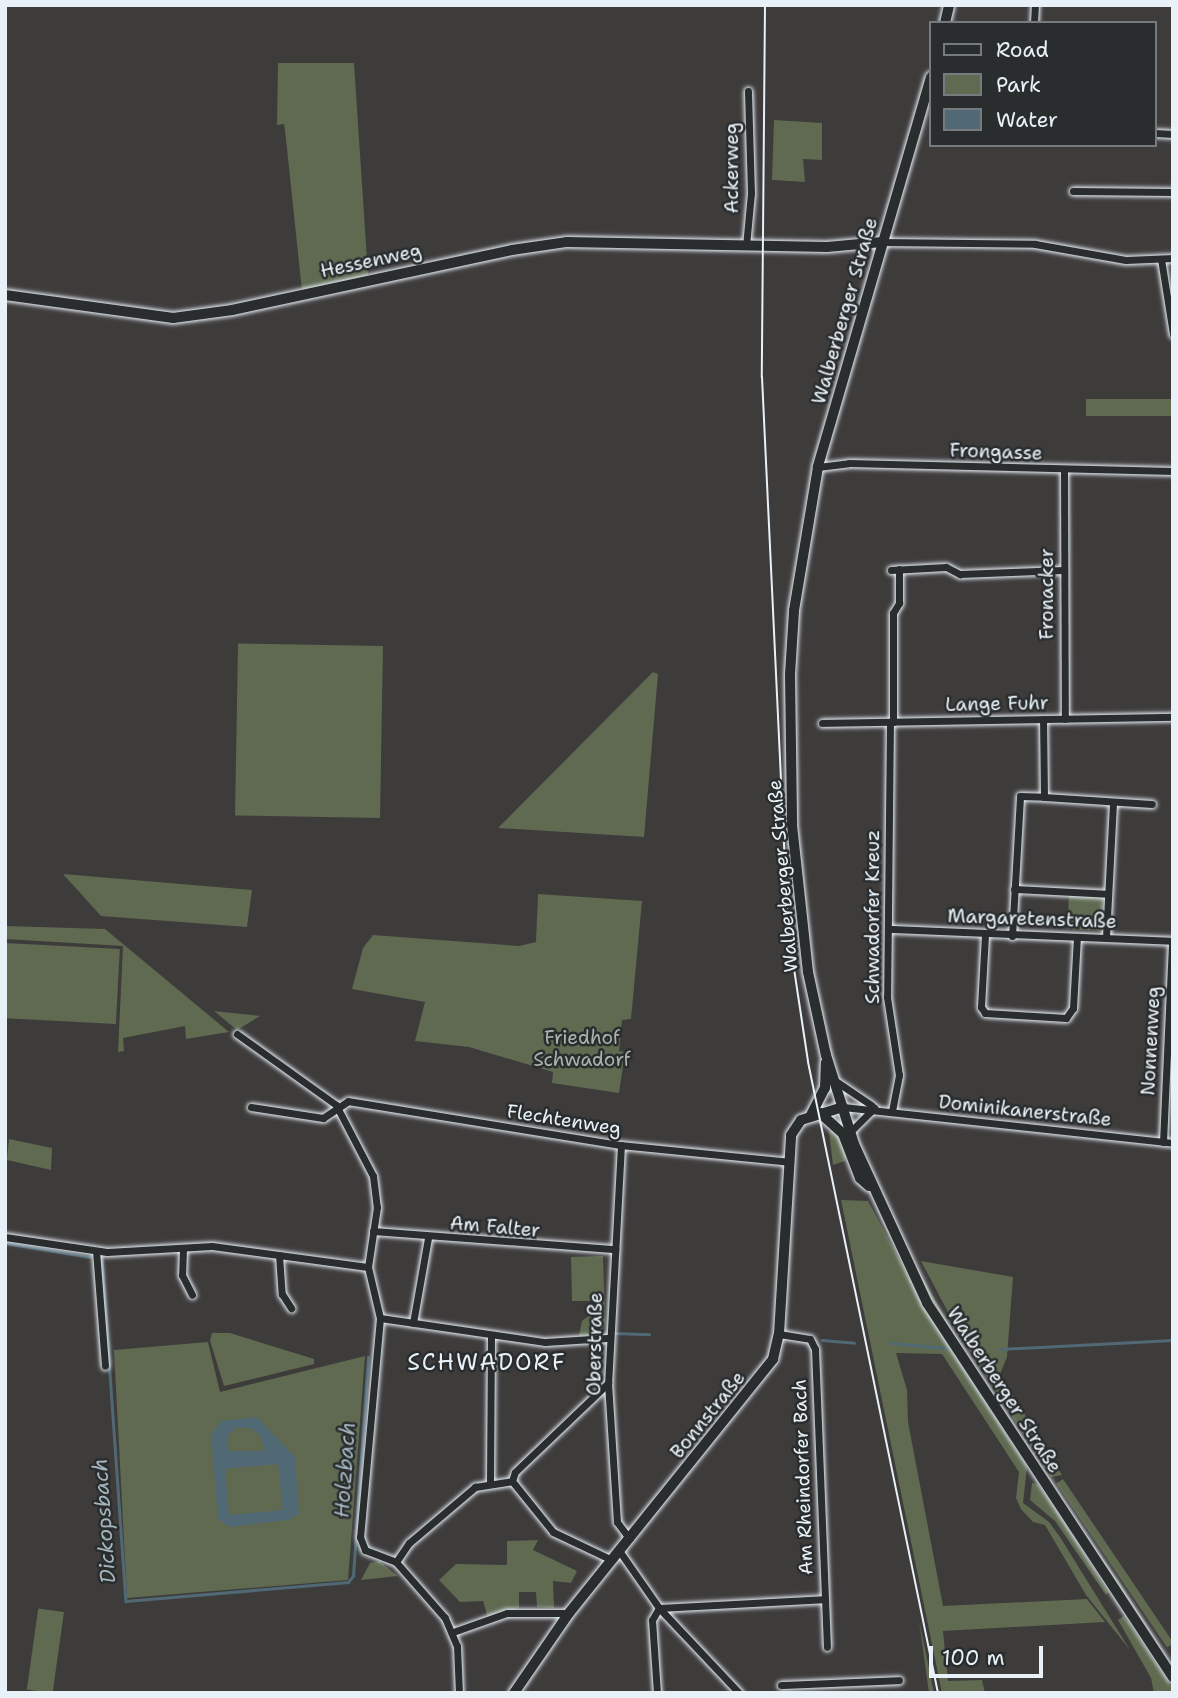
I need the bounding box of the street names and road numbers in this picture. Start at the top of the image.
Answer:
street label: Ackerweg [721,123,743,213]
street label: Walberberger Straße [807,215,883,407]
street label: Hessenweg [318,239,424,283]
street label: Frongasse [949,439,1043,465]
street label: Fronacker [1036,548,1058,640]
street label: Lange Fuhr [945,692,1049,716]
street label: Walberberger Straße [763,779,803,973]
street label: Schwadorfer Kreuz [862,830,884,1004]
street label: Margaretenstraße [947,905,1117,933]
street label: Nonnenweg [1137,986,1165,1096]
street label: Dominikanerstraße [937,1091,1113,1131]
street label: Flechtenweg [505,1100,623,1140]
street label: Am Falter [449,1212,541,1242]
street label: Oberstraße [583,1292,607,1396]
street label: Walberberger Straße [942,1303,1066,1477]
street label: Bonnstraße [666,1367,750,1463]
street label: Am Rheindorfer Bach [788,1379,818,1575]

